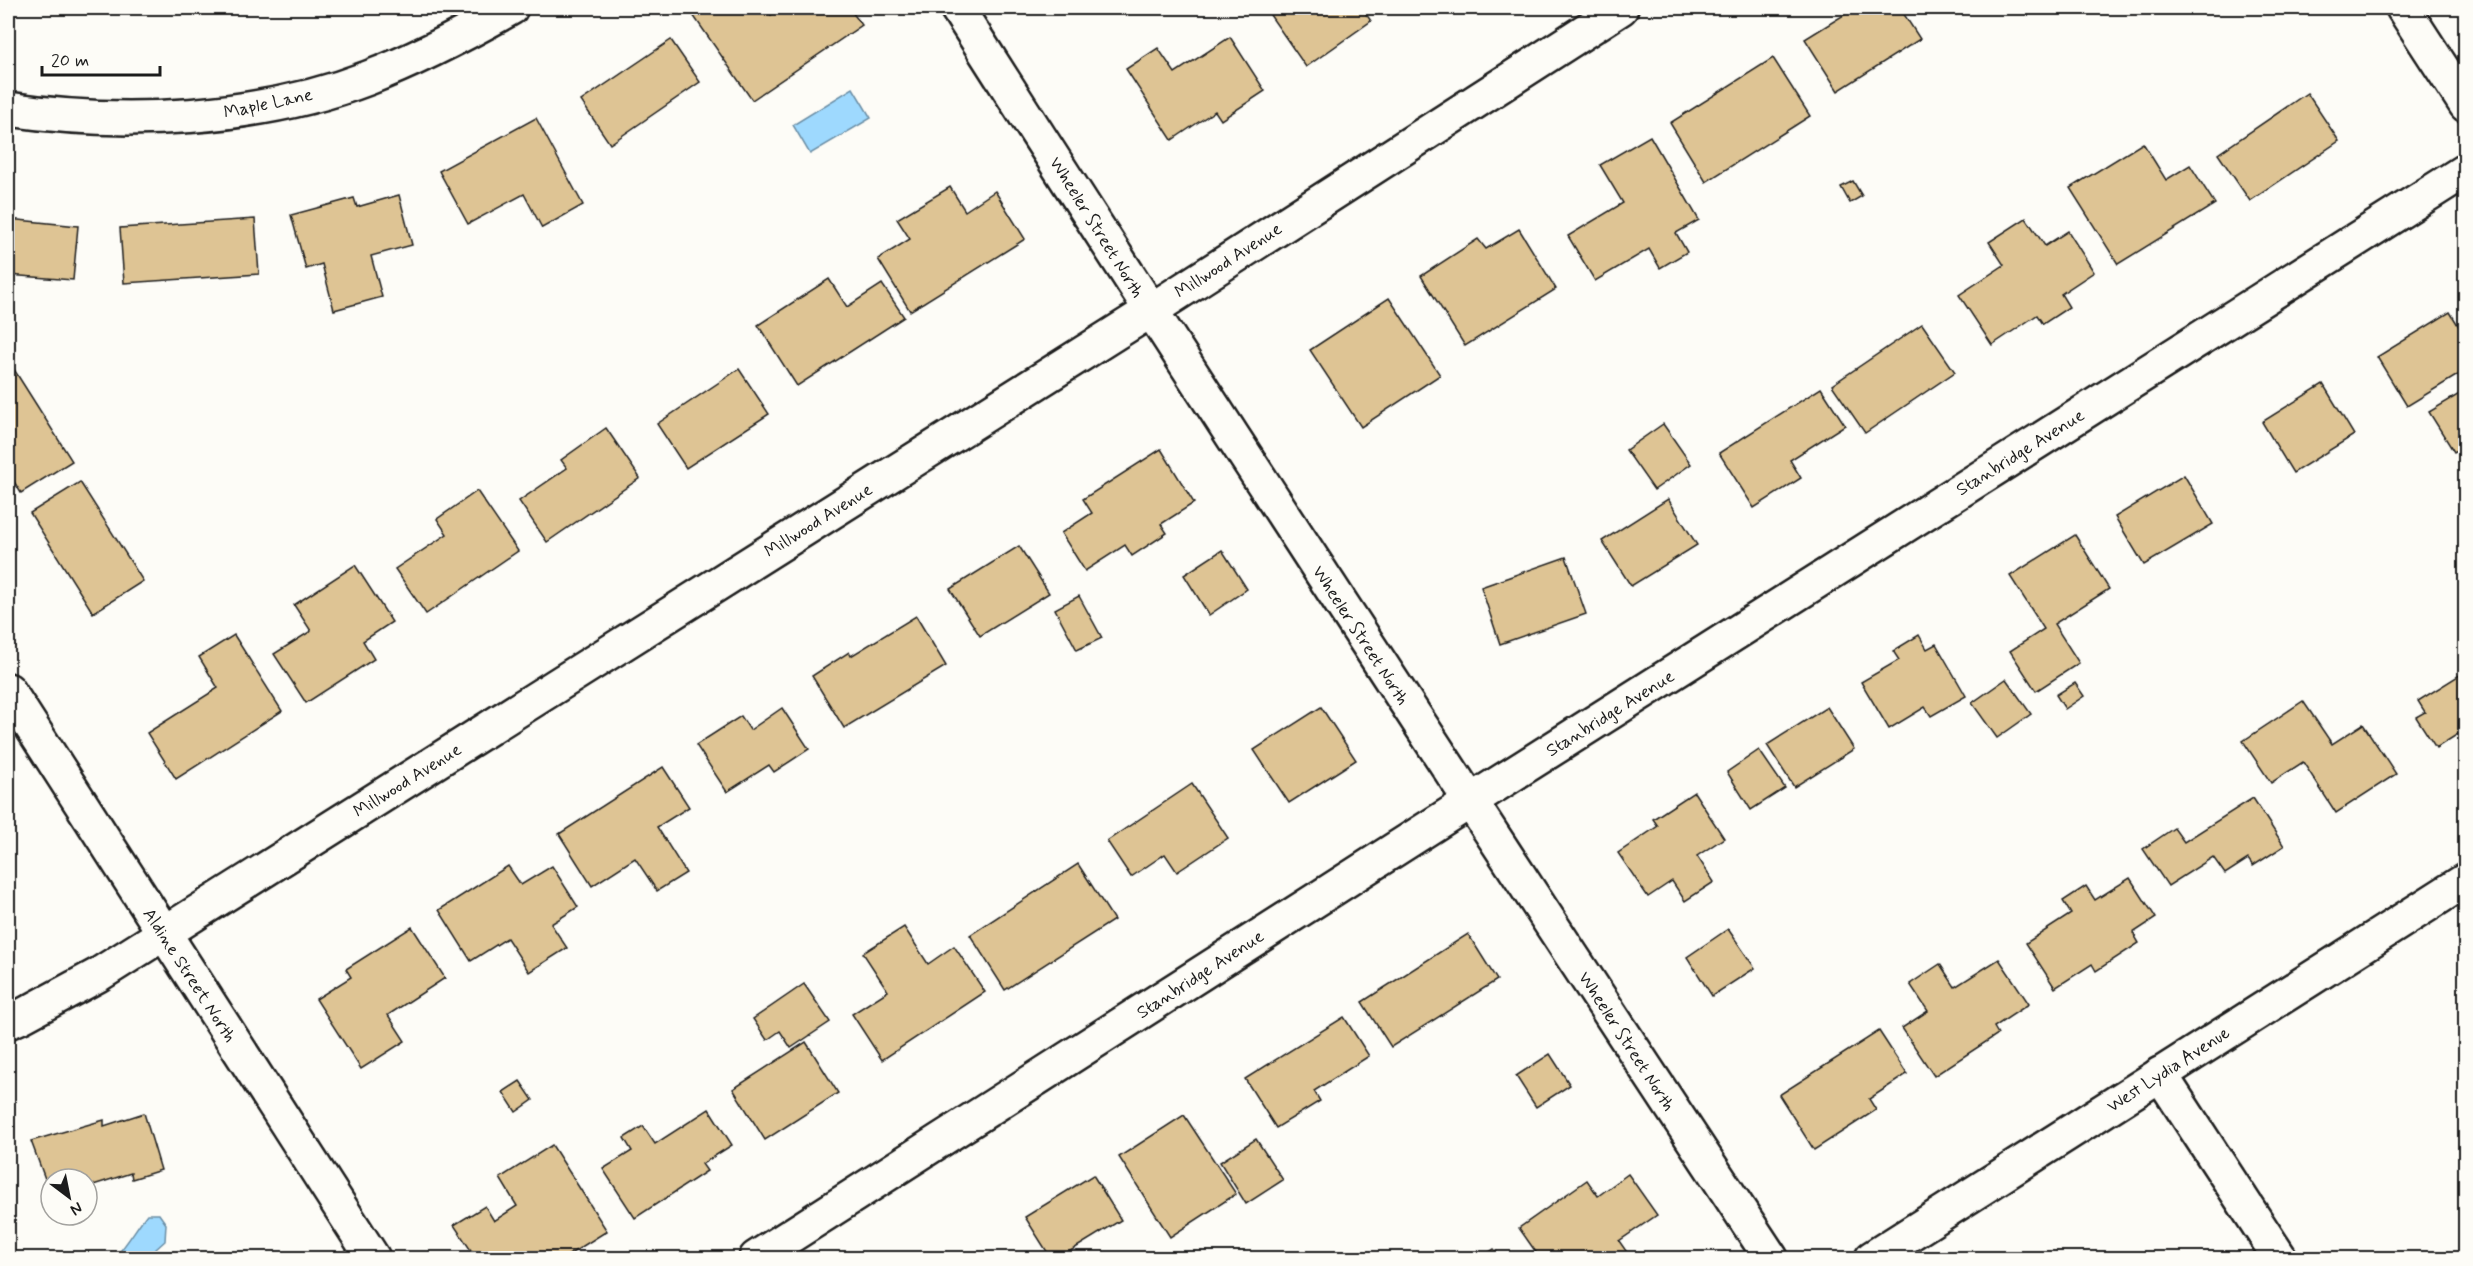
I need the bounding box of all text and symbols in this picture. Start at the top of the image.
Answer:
scale bar [42,39,160,77]
text: 20 m [51,49,89,73]
street label: Maple Lane [221,83,315,125]
street label: Wheeler Street North [1043,153,1149,303]
street label: Millwood Avenue [1170,217,1287,304]
street label: Stanbridge Avenue [1952,404,2089,502]
street label: Millwood Avenue [760,478,877,564]
street label: Wheeler Street North [1306,561,1414,710]
street label: Stanbridge Avenue [1542,665,1679,763]
street label: Millwood Avenue [349,738,466,824]
street label: Aldine Street North [137,904,242,1047]
street label: Stanbridge Avenue [1132,925,1269,1025]
street label: Wheeler Street North [1572,967,1680,1116]
street label: West Lydia Avenue [2103,1021,2235,1119]
north arrow [39,1167,99,1227]
text: N [66,1197,86,1220]

